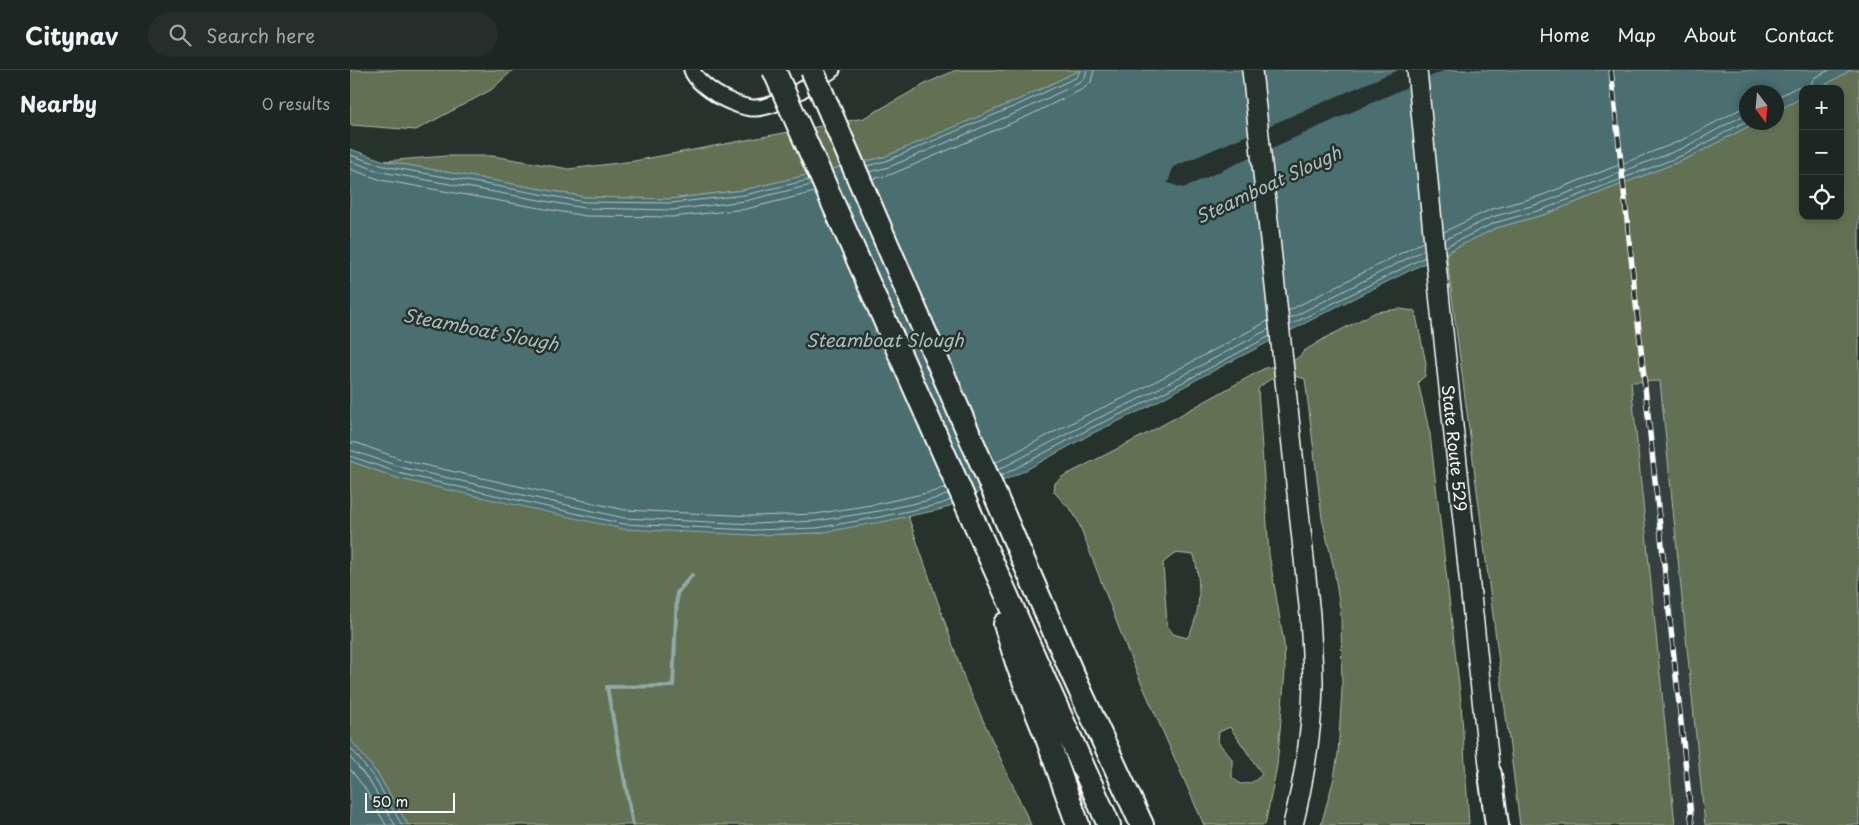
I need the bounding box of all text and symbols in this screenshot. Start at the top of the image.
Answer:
search box [148,12,498,57]
text: Citynav [25,17,118,53]
icon: search [166,21,194,49]
text: Search here [206,21,315,49]
text: Home [1539,21,1589,48]
text: Map [1617,21,1656,48]
text: About [1684,21,1736,48]
text: Contact [1764,21,1834,48]
north arrow [1739,85,1784,130]
map controls [1799,85,1844,220]
button: + [1799,85,1844,130]
text: Nearby [20,87,97,119]
text: 0 results [262,91,330,115]
button: − [1799,130,1844,175]
water label: Steamboat Slough [1191,138,1345,230]
button: locate [1799,175,1844,220]
water label: Steamboat Slough [401,301,561,357]
water label: Steamboat Slough [806,326,964,353]
street label: State Route 529 [1437,384,1474,513]
scale bar [365,790,455,813]
text: 50 m [372,791,408,812]

